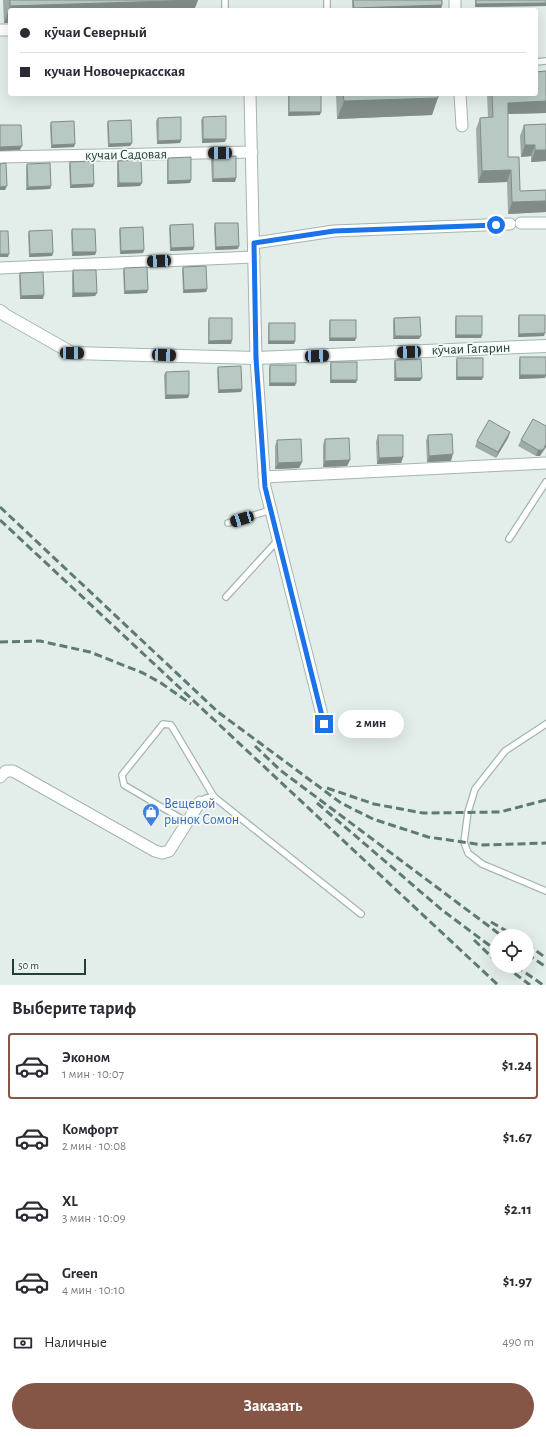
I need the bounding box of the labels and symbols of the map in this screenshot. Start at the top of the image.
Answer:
street label: кучаи Садовая [85,147,167,163]
car [208,147,232,159]
route start [487,216,505,234]
car [147,254,171,268]
street label: кӯчаи Гагарин [431,341,511,357]
car [397,346,421,358]
car [60,347,84,359]
car [152,349,176,361]
car [305,350,329,362]
car [229,510,255,528]
callout: 2 мин [338,710,404,738]
route end [315,715,333,733]
place label: Вещевой рынок Сомон [164,797,239,827]
shop icon: Вещевой рынок Сомон [141,802,161,827]
scale bar [12,957,86,976]

